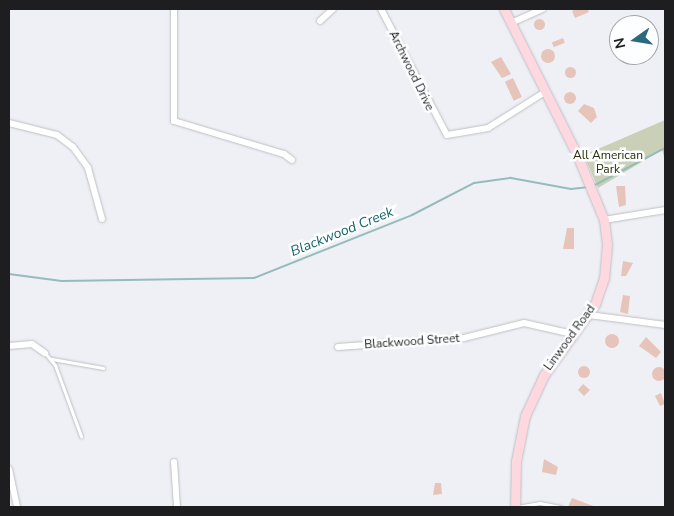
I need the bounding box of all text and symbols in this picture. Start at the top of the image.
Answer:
north arrow [609,15,659,65]
street label: Archwood Drive [385,29,437,113]
text: N [609,36,630,51]
park label: All American Park [573,149,643,177]
water label: Blackwood Creek [288,204,396,260]
street label: Linwood Road [541,302,599,374]
street label: Blackwood Street [364,331,460,353]

